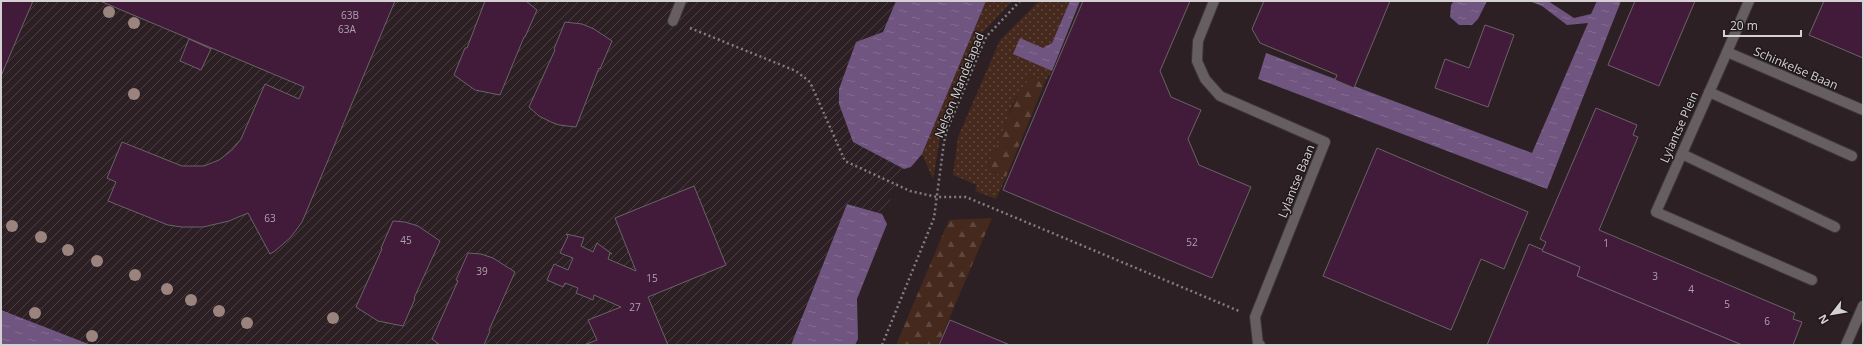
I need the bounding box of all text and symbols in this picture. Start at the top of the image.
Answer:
house number: 63B [341,8,359,22]
scale bar [1724,12,1801,38]
text: 20 m [1730,17,1758,34]
house number: 63A [338,22,357,36]
street label: Nelson Mandelapad [930,30,988,140]
street label: Schinkelse Baan [1751,43,1841,93]
street label: Lylantse Plein [1656,89,1702,165]
street label: Lylantse Baan [1274,142,1318,220]
house number: 63 [264,211,276,225]
house number: 45 [400,233,412,247]
house number: 52 [1186,235,1198,249]
house number: 1 [1603,236,1609,250]
house number: 39 [476,264,488,278]
house number: 3 [1652,269,1658,283]
house number: 15 [646,271,658,285]
house number: 4 [1688,282,1694,296]
north arrow [1812,294,1852,334]
house number: 5 [1724,297,1730,311]
house number: 27 [629,300,641,314]
text: N [1814,312,1832,327]
house number: 6 [1764,314,1770,328]

